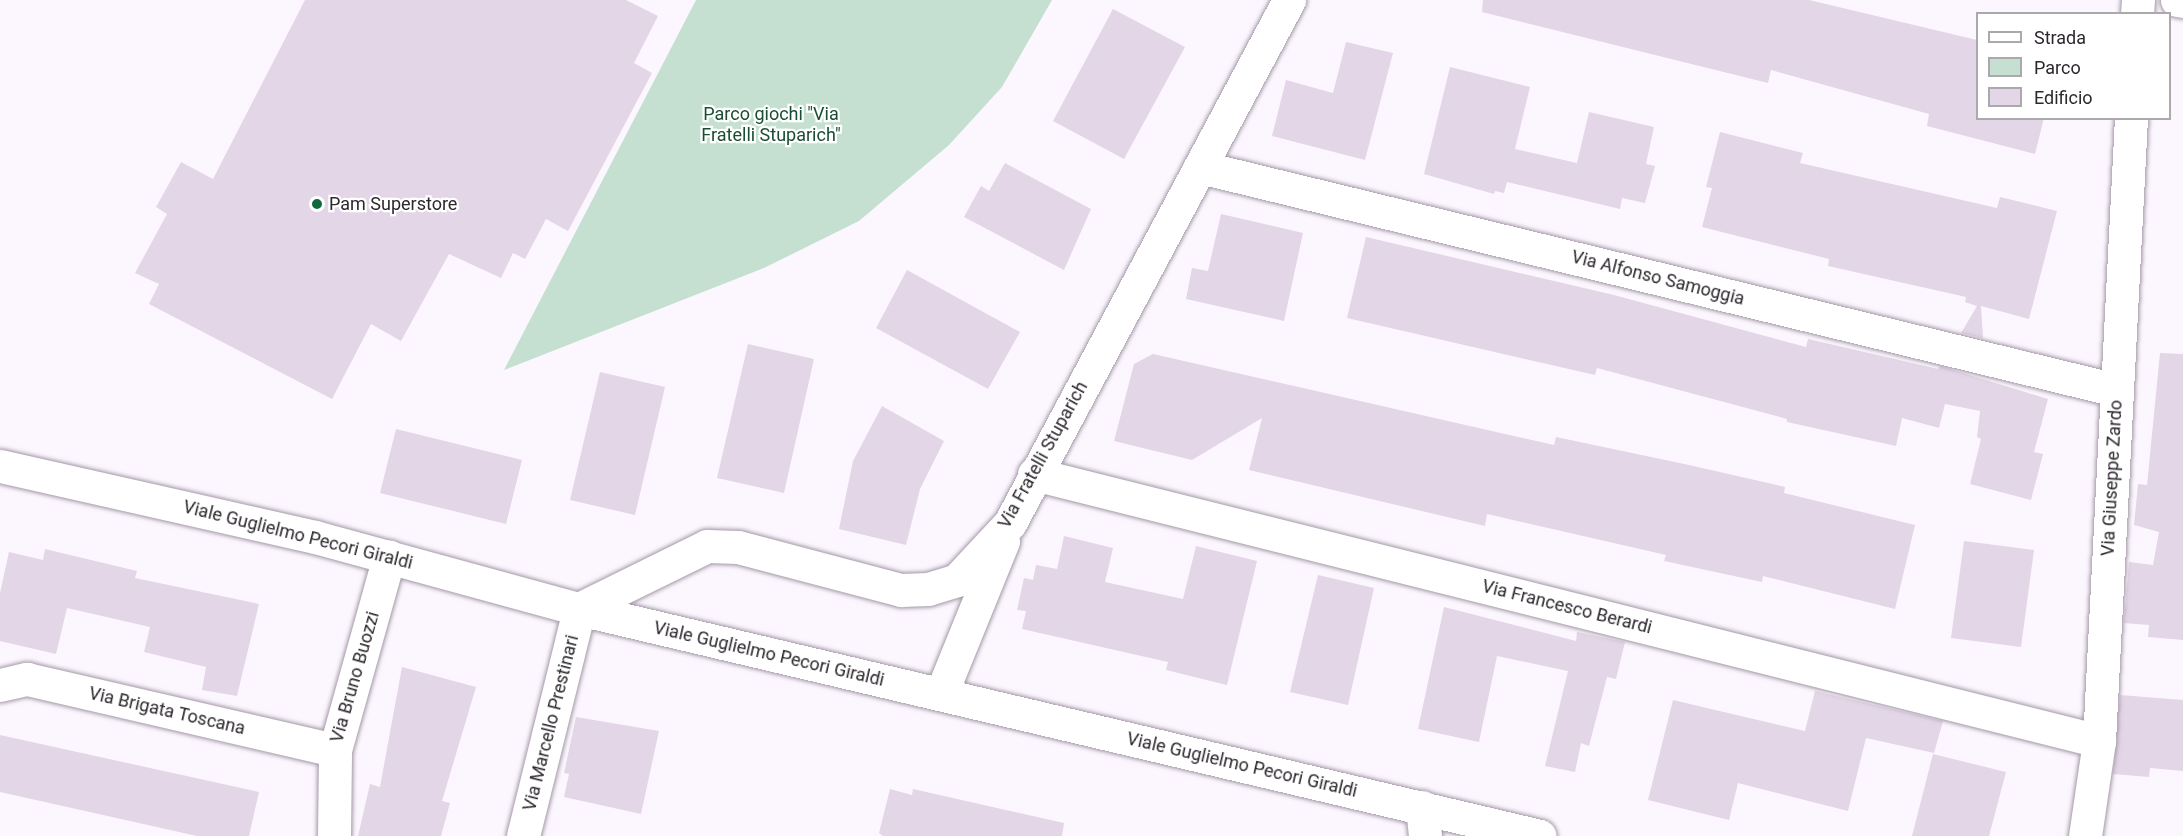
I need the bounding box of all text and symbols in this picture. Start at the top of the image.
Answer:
legend [1976,12,2171,120]
text: Strada [2034,27,2086,48]
text: Parco [2034,57,2081,78]
text: Edificio [2034,87,2093,108]
park label: Parco giochi "Via Fratelli Stuparich" [701,104,841,146]
place label: Pam Superstore [329,193,457,215]
marker: Pam Superstore [310,197,324,211]
street label: Via Alfonso Samoggia [1569,246,1747,310]
street label: Via Fratelli Stuparich [994,378,1092,532]
street label: Via Giuseppe Zardo [2097,399,2127,557]
street label: Viale Guglielmo Pecori Giraldi [181,496,415,574]
street label: Via Francesco Berardi [1480,575,1654,639]
street label: Via Bruno Buozzi [326,609,384,745]
street label: Viale Guglielmo Pecori Giraldi [652,617,886,691]
street label: Via Marcello Prestinari [519,633,583,813]
street label: Via Brigata Toscana [87,682,247,740]
street label: Viale Guglielmo Pecori Giraldi [1125,728,1359,802]

